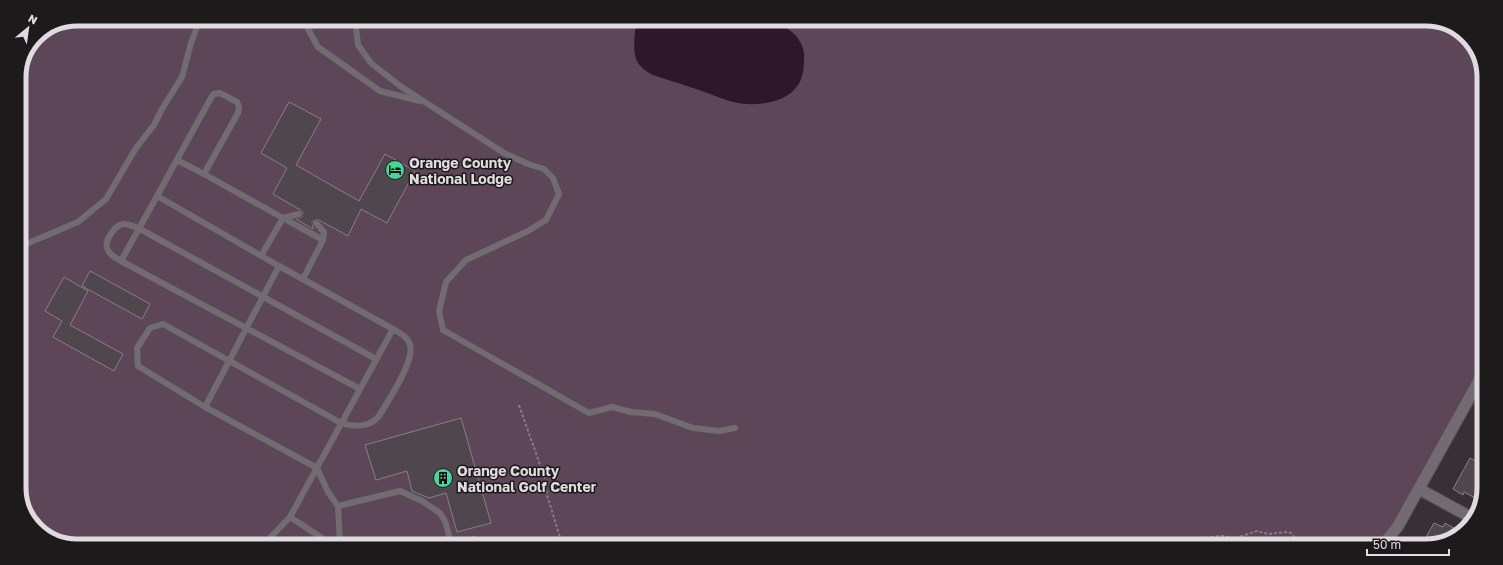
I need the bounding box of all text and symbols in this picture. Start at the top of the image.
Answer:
north arrow [8,8,48,48]
text: N [26,11,40,27]
place label: Orange County National Lodge [409,154,512,187]
hotel icon: Orange County National Lodge [384,159,406,181]
place label: Orange County National Golf Center [457,462,597,495]
building icon: Orange County National Golf Center [432,467,454,489]
scale bar [1367,531,1449,557]
text: 50 m [1373,537,1401,552]

